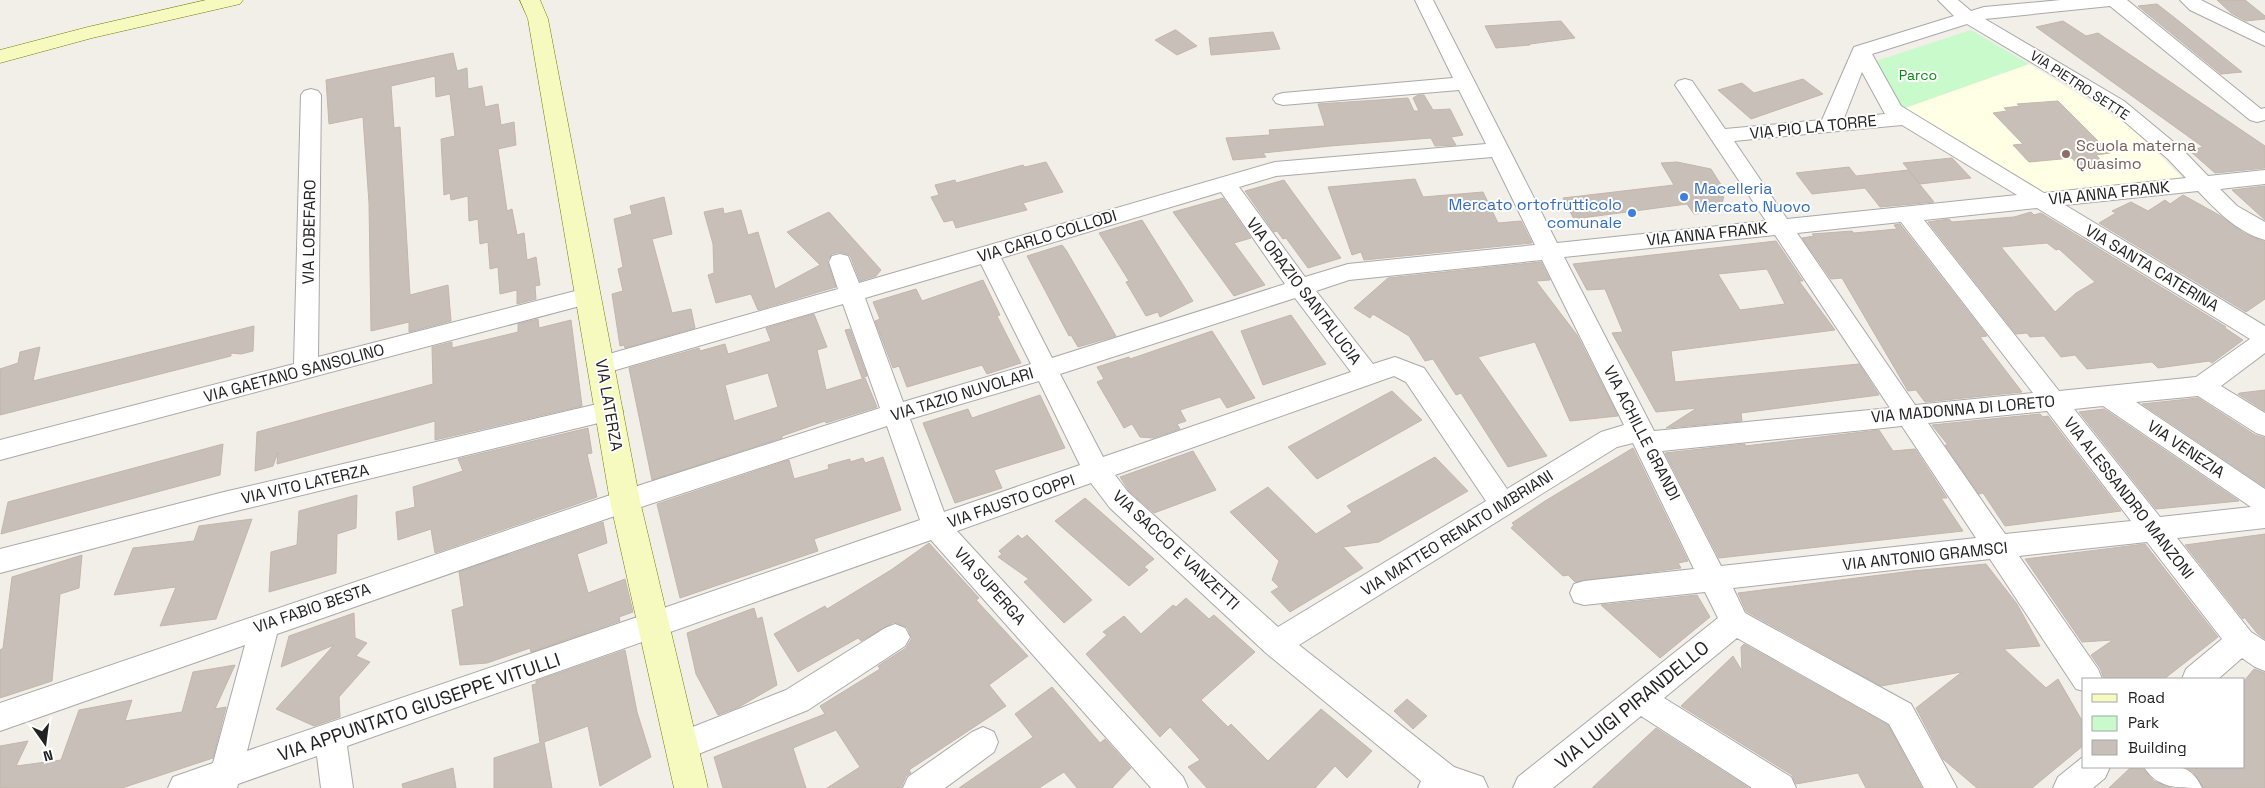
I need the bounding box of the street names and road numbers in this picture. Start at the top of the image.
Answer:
street label: VIA PIETRO SETTE [2027,46,2133,124]
street label: VIA PIO LA TORRE [1749,110,1877,144]
street label: VIA ANNA FRANK [2047,176,2171,210]
street label: VIA LOBEFARO [298,179,320,285]
street label: VIA CARLO COLLODI [975,205,1119,267]
street label: VIA ORAZIO SANTALUCIA [1242,213,1366,369]
street label: VIA ANNA FRANK [1645,217,1769,251]
street label: VIA SANTA CATERINA [2081,220,2223,316]
street label: VIA GAETANO SANSOLINO [201,339,387,407]
street label: VIA LATERZA [591,357,627,453]
street label: VIA TAZIO NUVOLARI [888,362,1036,426]
street label: VIA ACHILLE GRANDI [1599,362,1685,504]
street label: VIA MADONNA DI LORETO [1870,390,2056,428]
street label: VIA ALESSANDRO MANZONI [2059,413,2199,583]
street label: VIA VENEZIA [2143,415,2229,483]
street label: VIA VITO LATERZA [239,459,371,509]
street label: VIA MATTEO RENATO IMBRIANI [1357,465,1557,601]
street label: VIA FAUSTO COPPI [945,469,1077,533]
street label: VIA SACCO E VANZETTI [1108,486,1244,614]
street label: VIA ANTONIO GRAMSCI [1841,537,2009,575]
street label: VIA SUPERGA [950,543,1030,629]
street label: VIA FABIO BESTA [251,578,373,638]
street label: VIA LUIGI PIRANDELLO [1550,635,1714,775]
street label: VIA APPUNTATO GIUSEPPE VITULLI [274,647,564,767]

